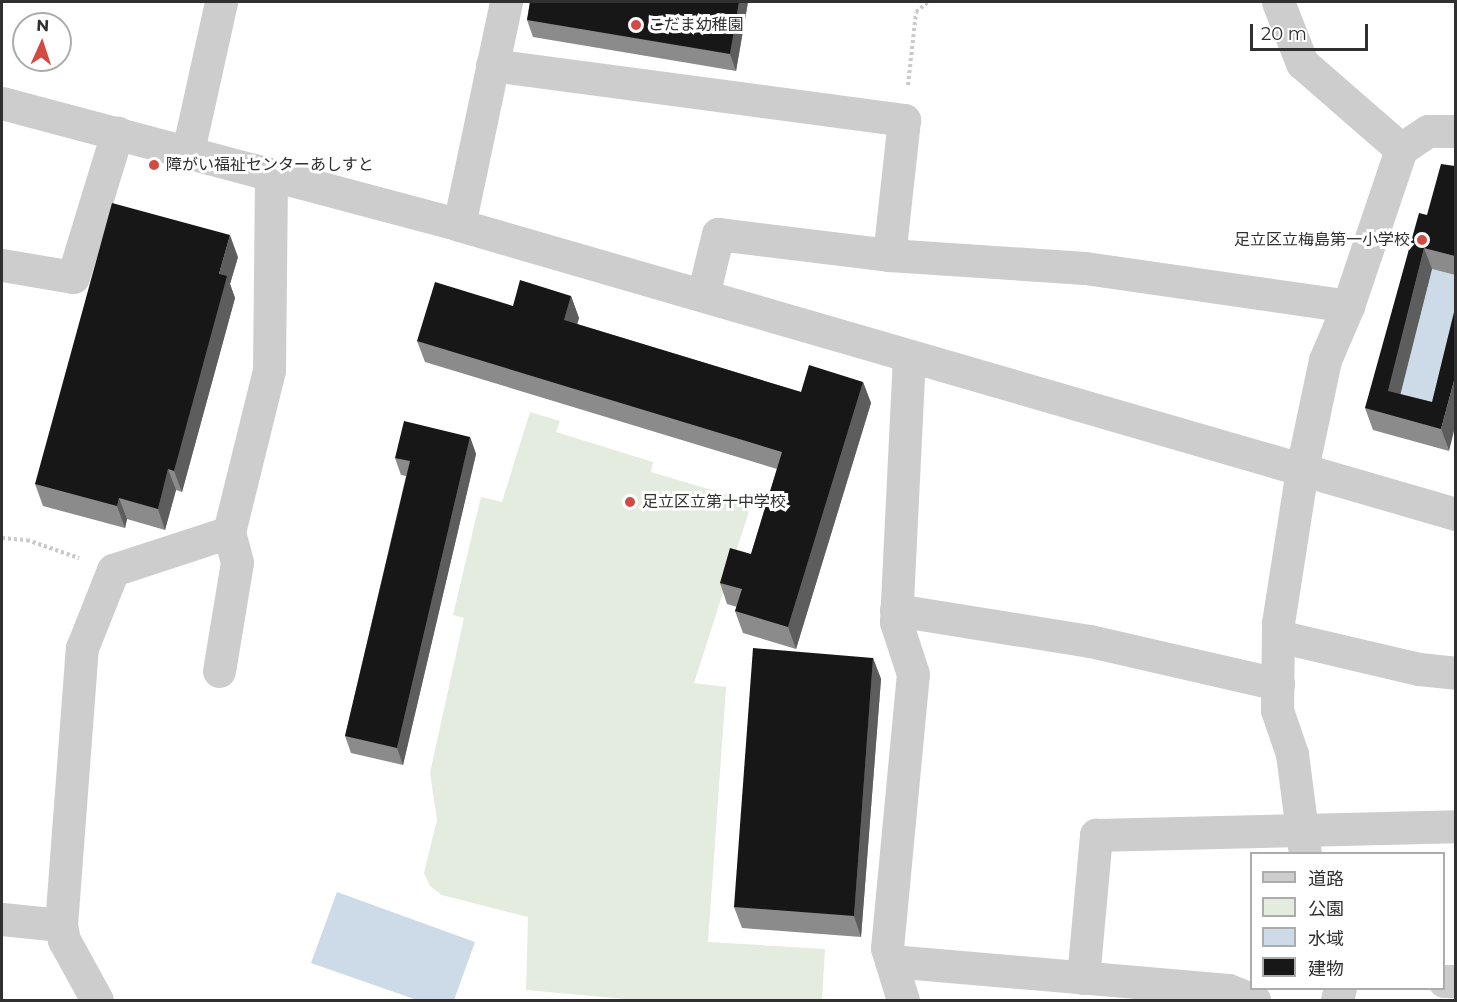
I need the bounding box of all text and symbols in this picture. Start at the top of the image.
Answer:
north arrow [12,12,72,72]
scale bar [1253,12,1372,50]
place label: こだま幼稚園 [648,15,744,35]
text: N [36,16,50,35]
marker: こだま幼稚園 [629,18,643,32]
text: 20 m [1261,23,1307,45]
place label: 障がい福祉センターあしすと [166,155,374,175]
marker: 障がい福祉センターあしすと [147,158,161,172]
place label: 足立区立梅島第一小学校 [1234,230,1410,250]
marker: 足立区立梅島第一小学校 [1415,233,1429,247]
place label: 足立区立第十中学校 [642,492,786,512]
marker: 足立区立第十中学校 [623,495,637,509]
legend [1250,852,1445,990]
text: 道路 [1308,868,1344,890]
text: 公園 [1308,898,1344,920]
text: 水域 [1308,928,1344,950]
text: 建物 [1308,958,1344,980]

